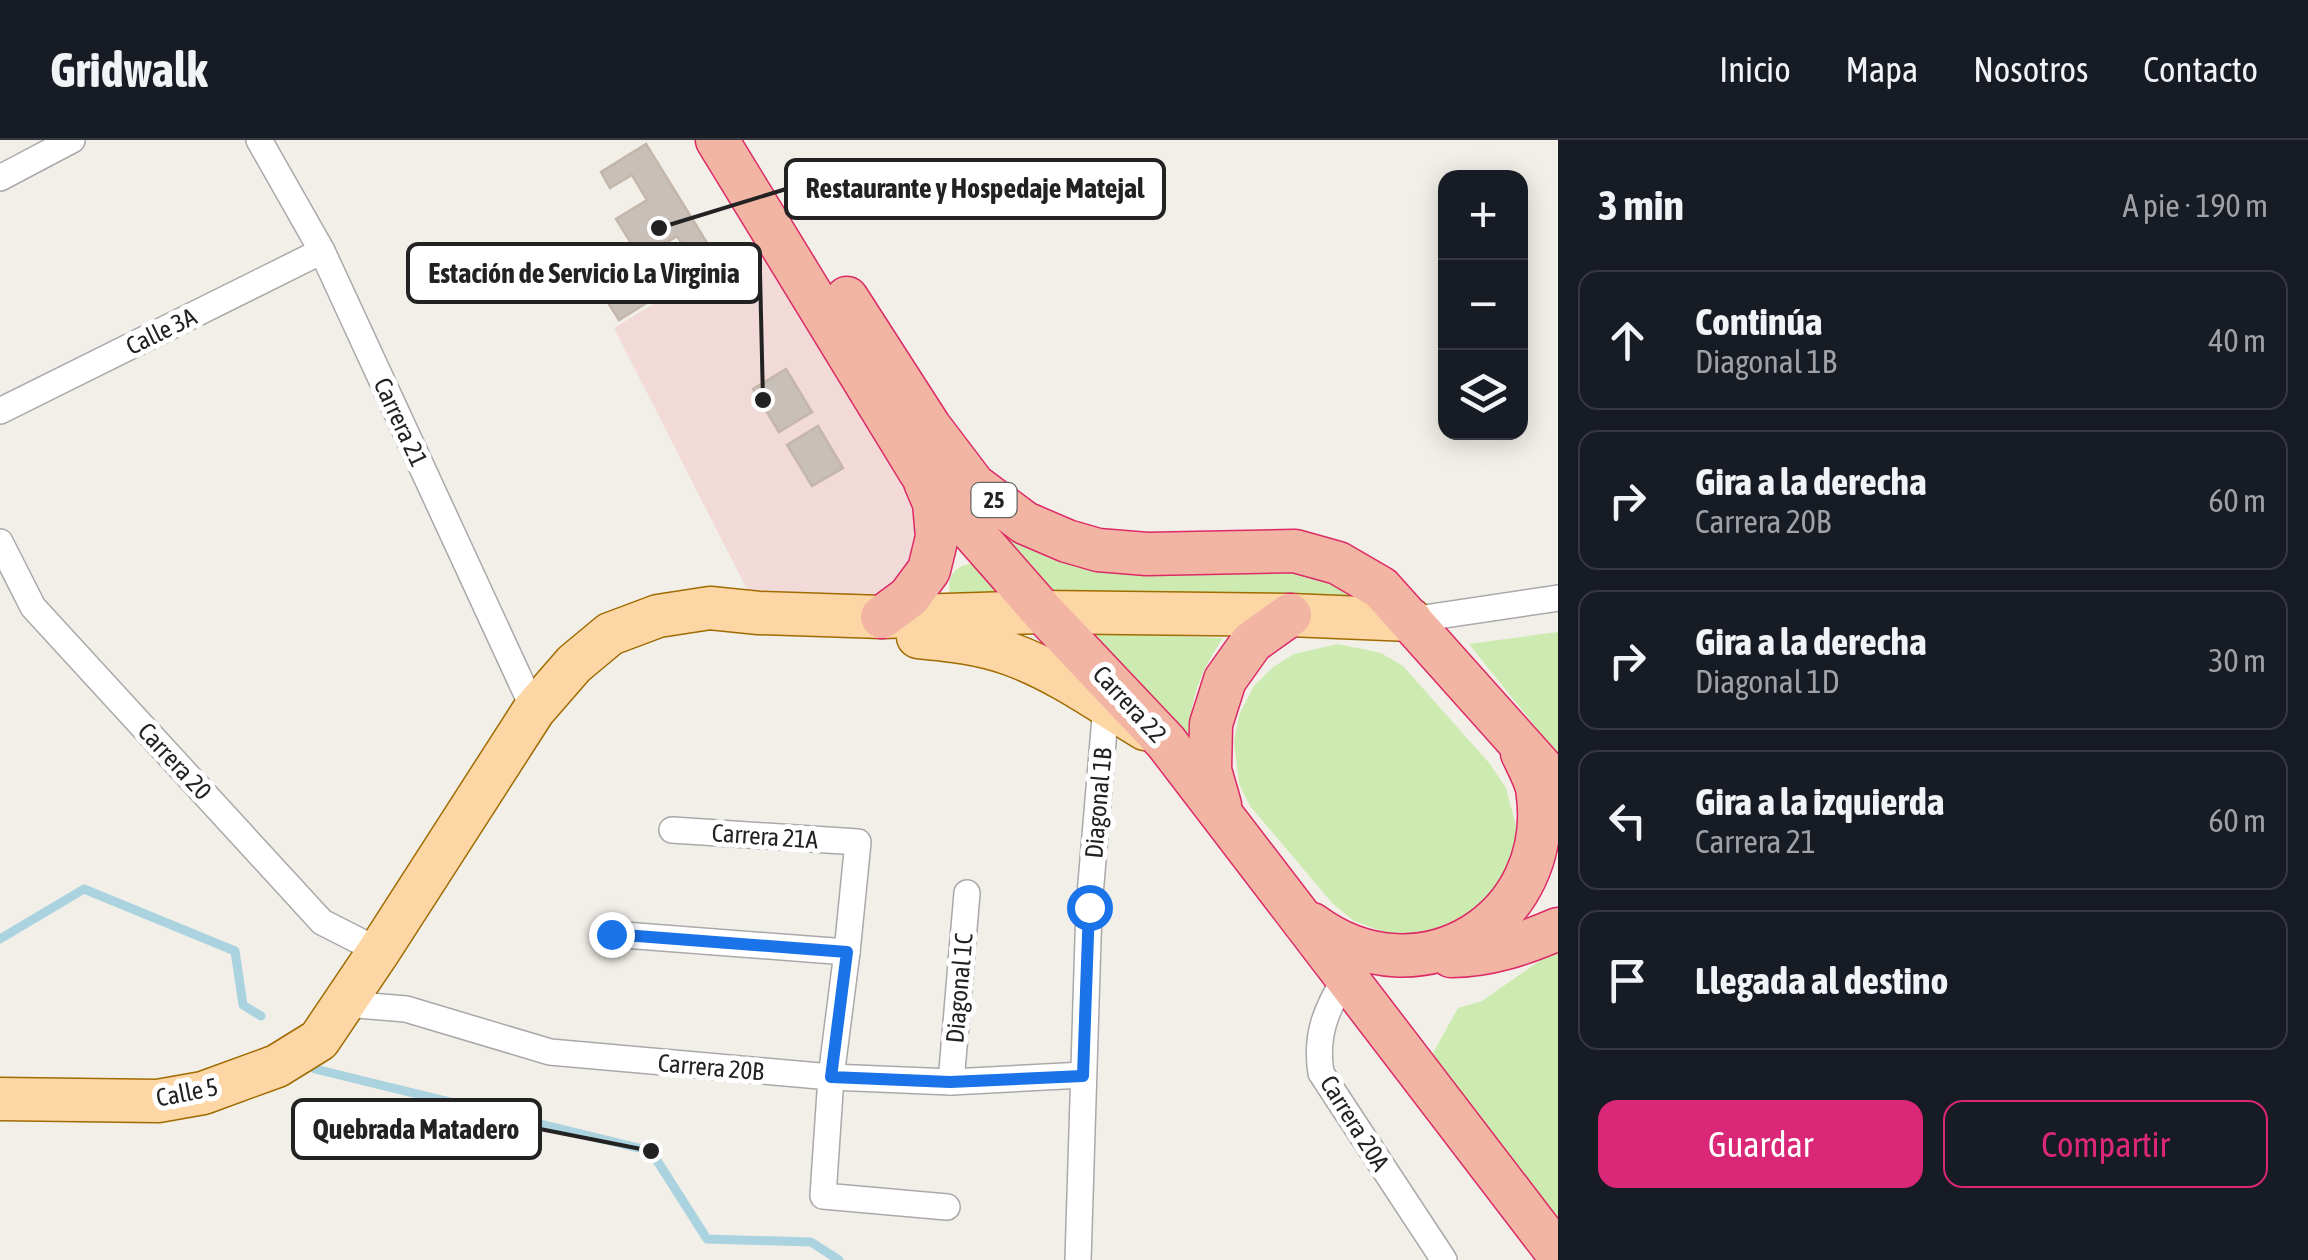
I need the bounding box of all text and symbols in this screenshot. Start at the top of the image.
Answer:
text: Gridwalk [50,42,208,97]
text: Inicio [1719,49,1791,89]
text: Mapa [1846,49,1918,89]
text: Nosotros [1973,49,2088,89]
text: Contacto [2143,49,2258,89]
callout: Restaurante y Hospedaje Matejal [786,160,1164,218]
map controls [1438,170,1528,440]
button: + [1438,170,1528,260]
text: Restaurante y Hospedaje Matejal [806,172,1145,204]
text: 3 min [1598,181,1684,229]
text: A pie · 190 m [2123,187,2268,224]
callout: Estación de Servicio La Virginia [408,244,760,302]
text: Estación de Servicio La Virginia [428,257,740,289]
button: − [1438,260,1528,350]
text: Continúa [1695,300,1823,343]
street label: Calle 3A [121,302,201,360]
icon: ahead [1600,313,1655,368]
text: 40 m [2208,322,2266,359]
text: Diagonal 1B [1695,343,1837,380]
button: layers [1438,350,1528,440]
street label: Carrera 21 [368,373,434,471]
text: Gira a la derecha [1695,460,1927,503]
icon: right [1600,473,1655,528]
text: 60 m [2208,482,2266,519]
road number: 25 [972,483,1016,517]
text: Carrera 20B [1695,503,1831,540]
text: Gira a la derecha [1695,620,1927,663]
icon: right [1600,633,1655,688]
text: 30 m [2208,642,2266,679]
street label: Carrera 22 [1088,660,1172,748]
text: Diagonal 1D [1695,663,1840,700]
street label: Carrera 20 [133,717,217,805]
street label: Diagonal 1B [1079,746,1117,859]
text: Gira a la izquierda [1695,780,1944,823]
icon: left [1600,793,1655,848]
text: 60 m [2208,802,2266,839]
street label: Carrera 21A [711,818,820,854]
text: Carrera 21 [1695,823,1816,860]
route start [1067,885,1113,931]
route end [589,912,635,958]
street label: Diagonal 1C [940,932,978,1044]
icon: arrive [1600,953,1655,1008]
text: Llegada al destino [1695,959,1948,1002]
street label: Carrera 20B [657,1048,765,1086]
street label: Carrera 20A [1315,1070,1396,1176]
street label: Calle 5 [154,1072,220,1112]
callout: Quebrada Matadero [293,1100,540,1158]
button: Guardar [1598,1100,1923,1188]
button: Compartir [1943,1100,2268,1188]
text: Quebrada Matadero [313,1113,519,1145]

